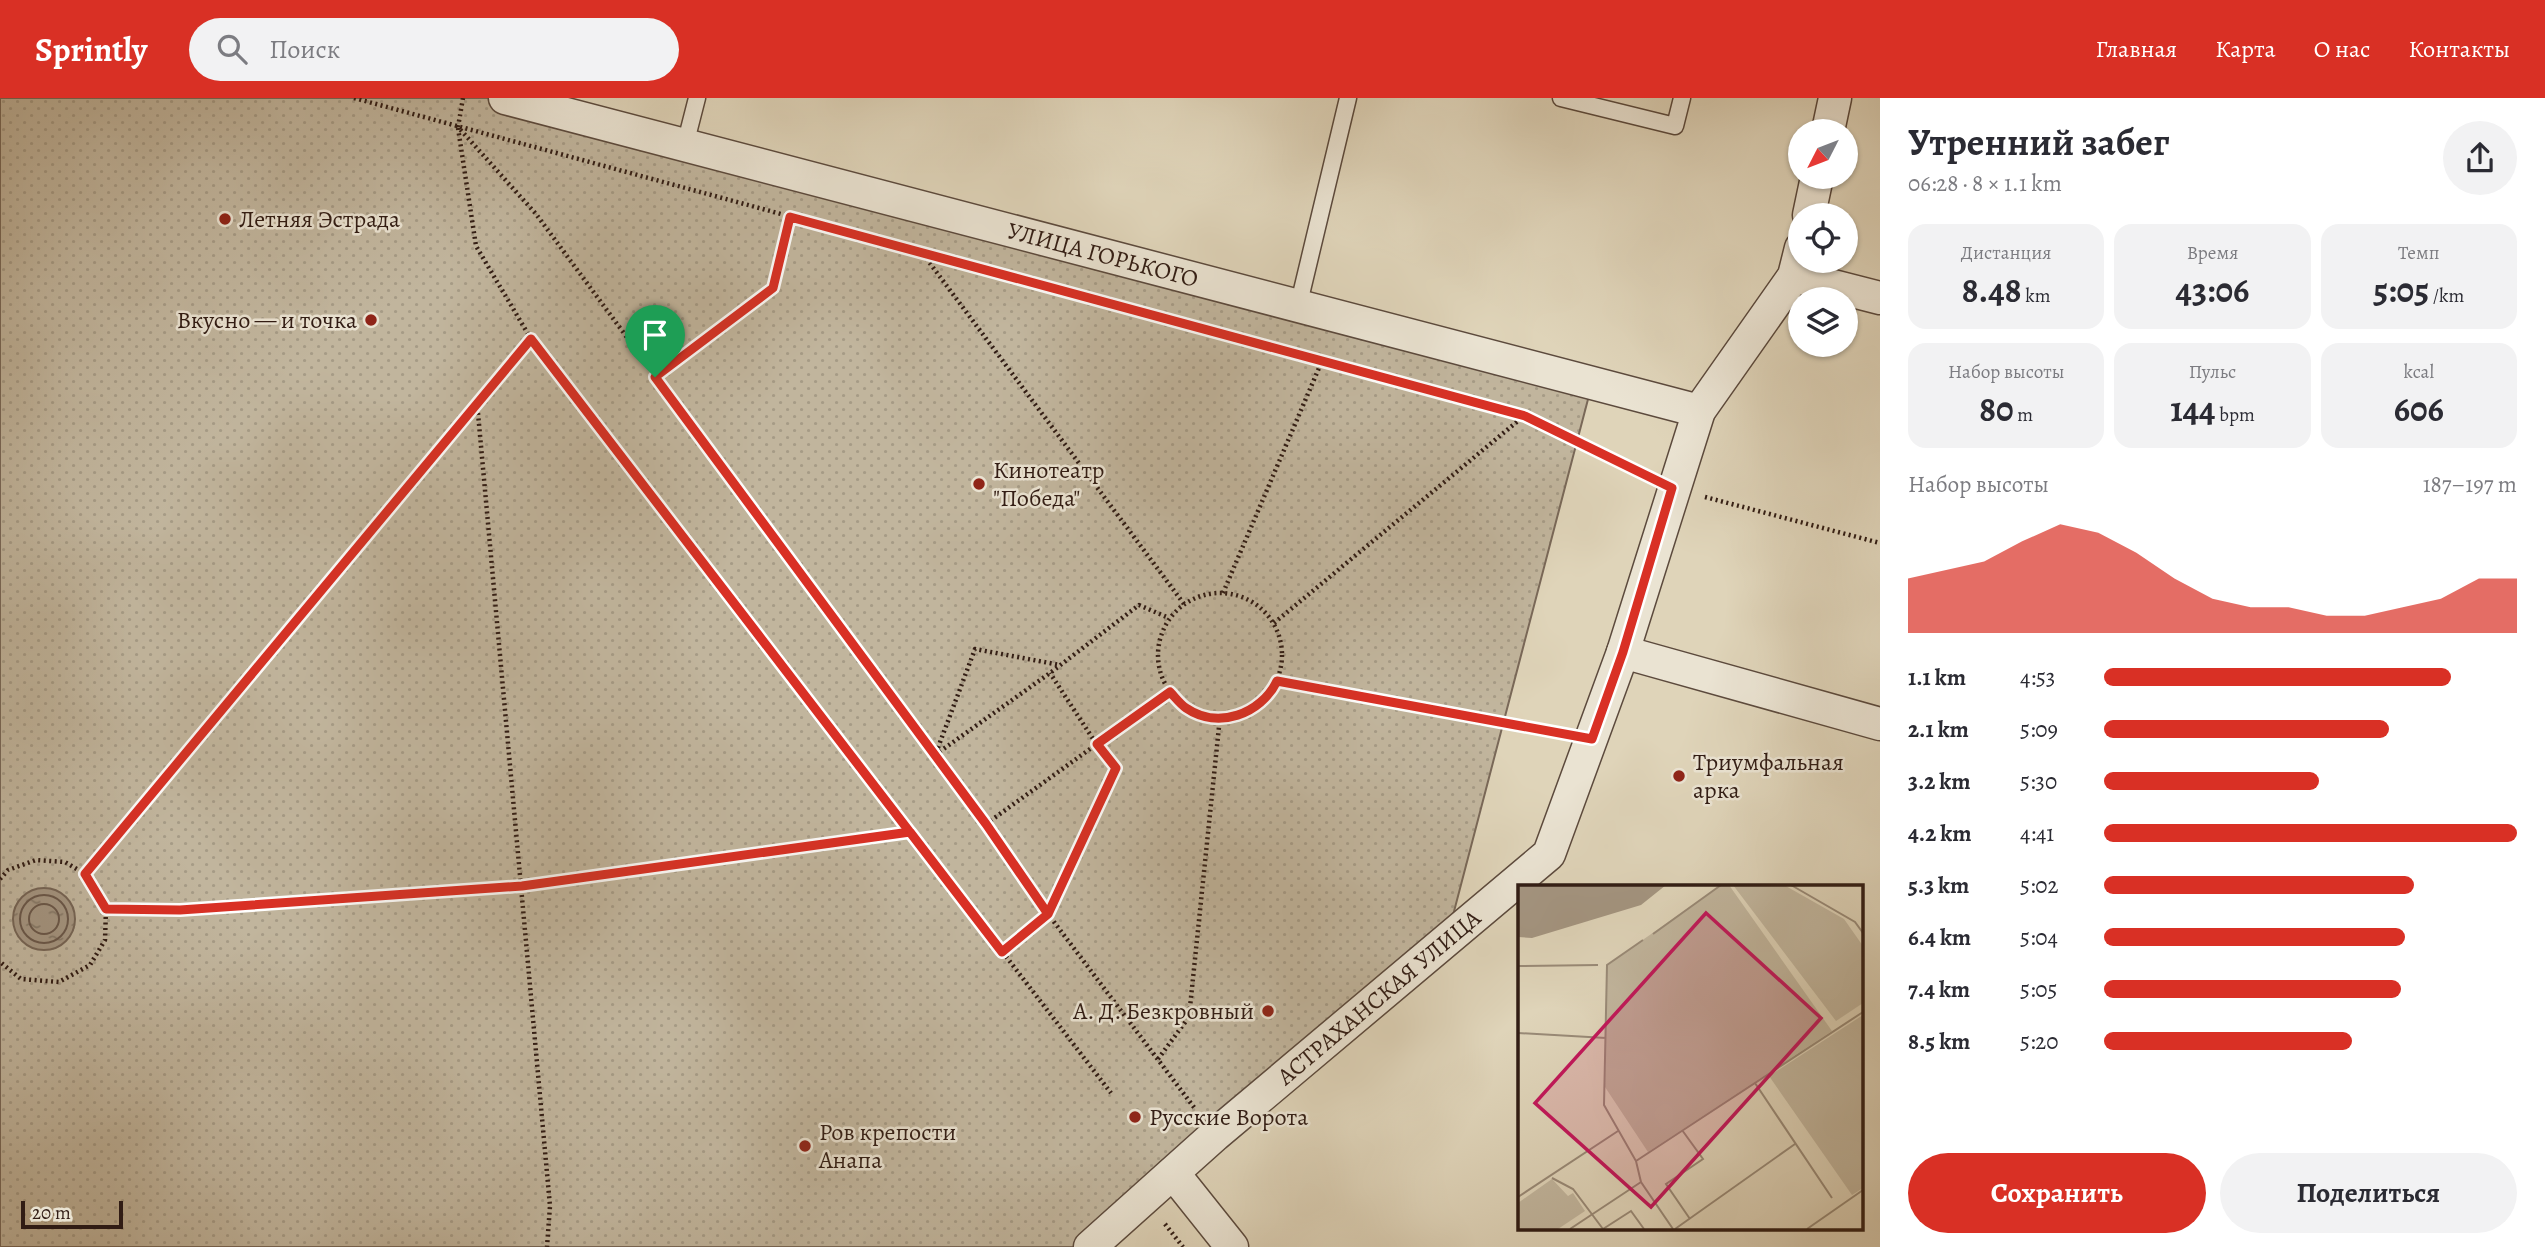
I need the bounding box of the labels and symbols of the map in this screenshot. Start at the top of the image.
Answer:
north arrow [1788,119,1858,189]
place label: Летняя Эстрада [239,203,400,235]
marker: Летняя Эстрада [217,211,233,227]
street label: УЛИЦА ГОРЬКОГО [1004,214,1202,295]
place label: Вкусно — и точка [177,304,357,336]
pin [625,305,685,377]
marker: Вкусно — и точка [363,312,379,328]
place label: Кинотеатр "Победа" [993,454,1104,514]
marker: Кинотеатр "Победа" [971,476,987,492]
place label: Триумфальная арка [1693,746,1844,806]
marker: Триумфальная арка [1671,768,1687,784]
inset map [1518,885,1862,1230]
street label: АСТРАХАНСКАЯ УЛИЦА [1270,902,1488,1093]
place label: А. Д. Безкровный [1072,995,1254,1027]
marker: А. Д. Безкровный [1260,1003,1276,1019]
place label: Русские Ворота [1149,1101,1308,1133]
marker: Русские Ворота [1127,1109,1143,1125]
place label: Ров крепости Анапа [818,1116,956,1176]
marker: Ров крепости Анапа [797,1138,813,1154]
scale bar [21,1198,122,1230]

